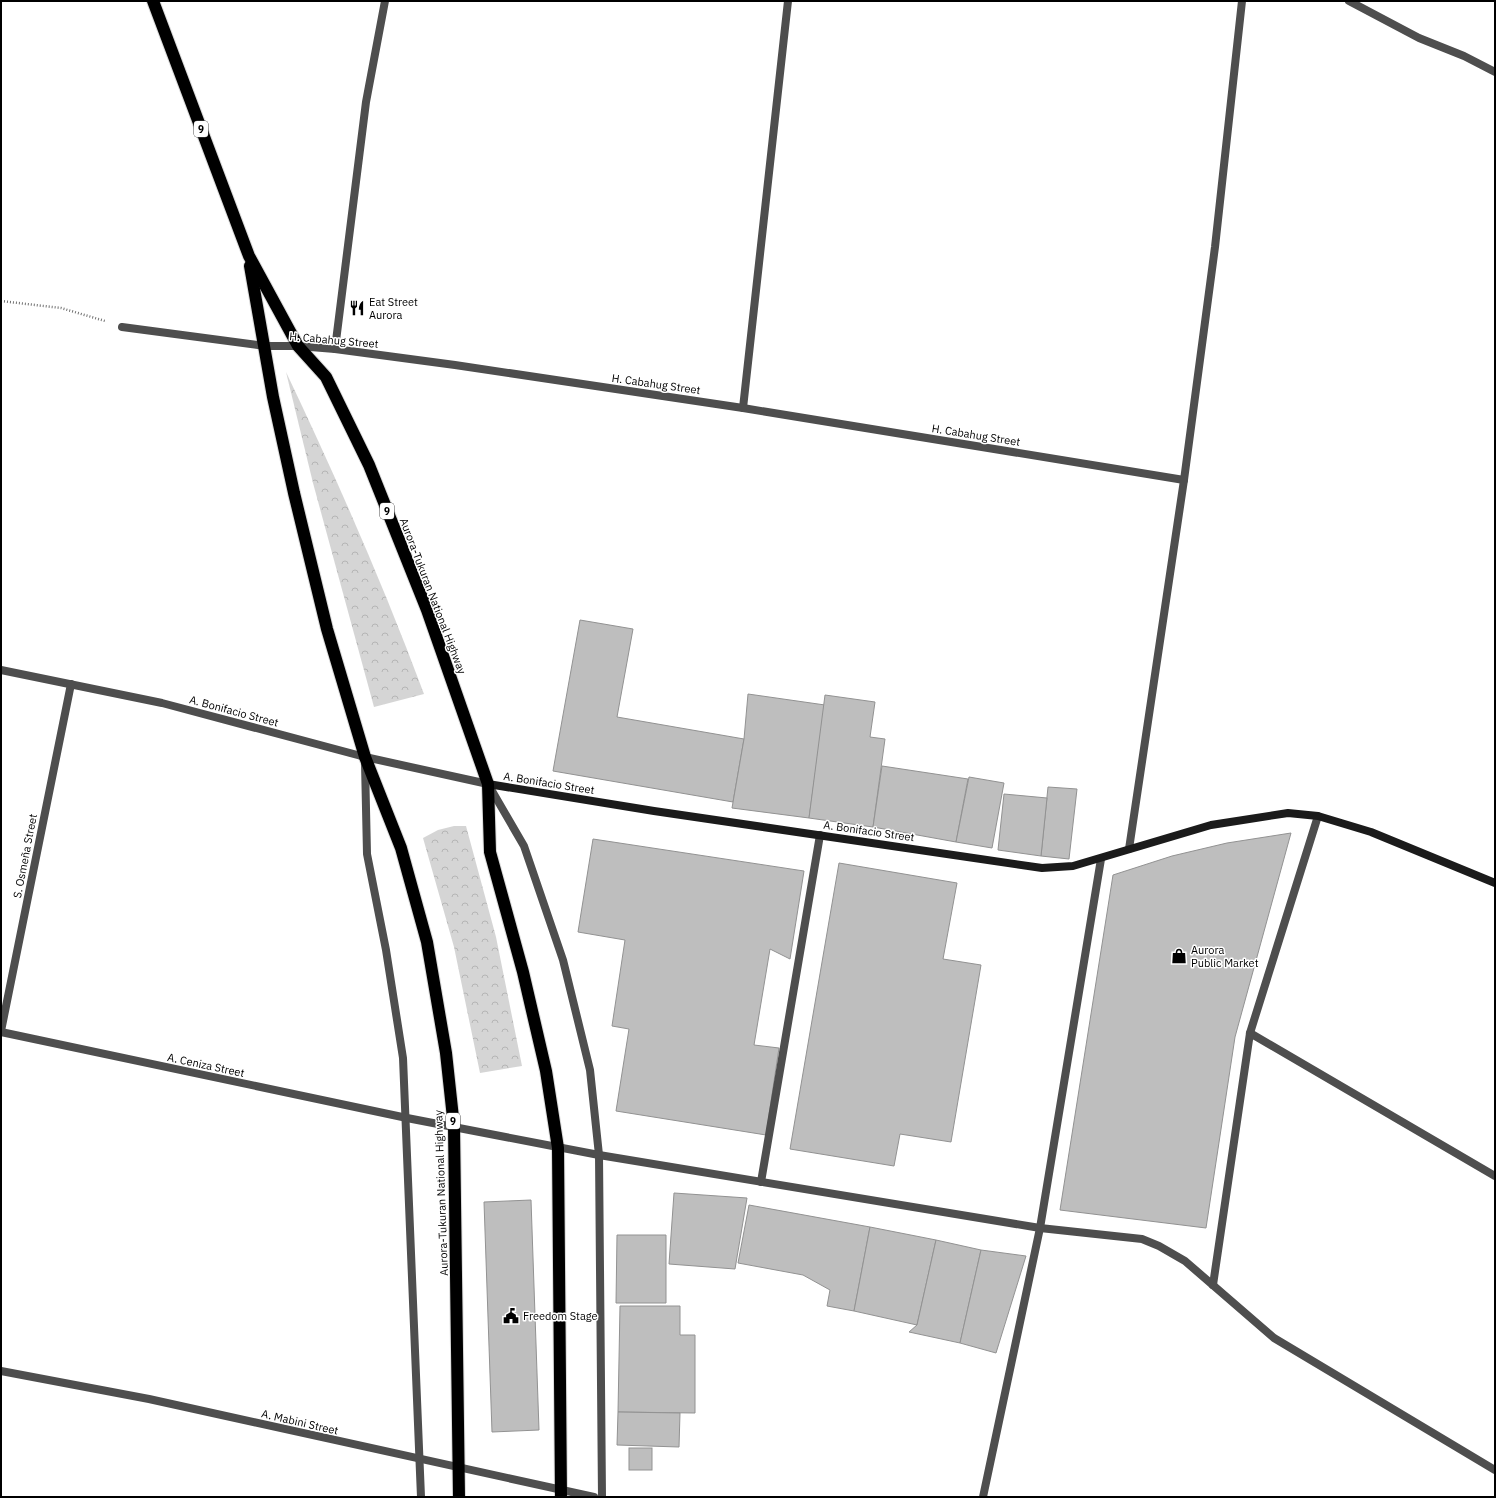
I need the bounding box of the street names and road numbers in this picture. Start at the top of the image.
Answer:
road number: 9 [194,121,208,137]
street label: H. Cabahug Street [289,329,379,351]
street label: H. Cabahug Street [611,371,701,397]
street label: H. Cabahug Street [931,421,1021,449]
road number: 9 [380,503,394,519]
street label: Aurora-Tukuran National Highway [397,516,469,676]
street label: A. Bonifacio Street [188,692,280,730]
street label: A. Bonifacio Street [503,769,596,797]
street label: S. Osmeña Street [10,812,40,899]
street label: A. Bonifacio Street [823,818,916,844]
street label: A. Ceniza Street [166,1050,246,1080]
street label: Aurora-Tukuran National Highway [431,1109,451,1276]
road number: 9 [446,1113,460,1129]
street label: A. Mabini Street [260,1406,340,1438]

